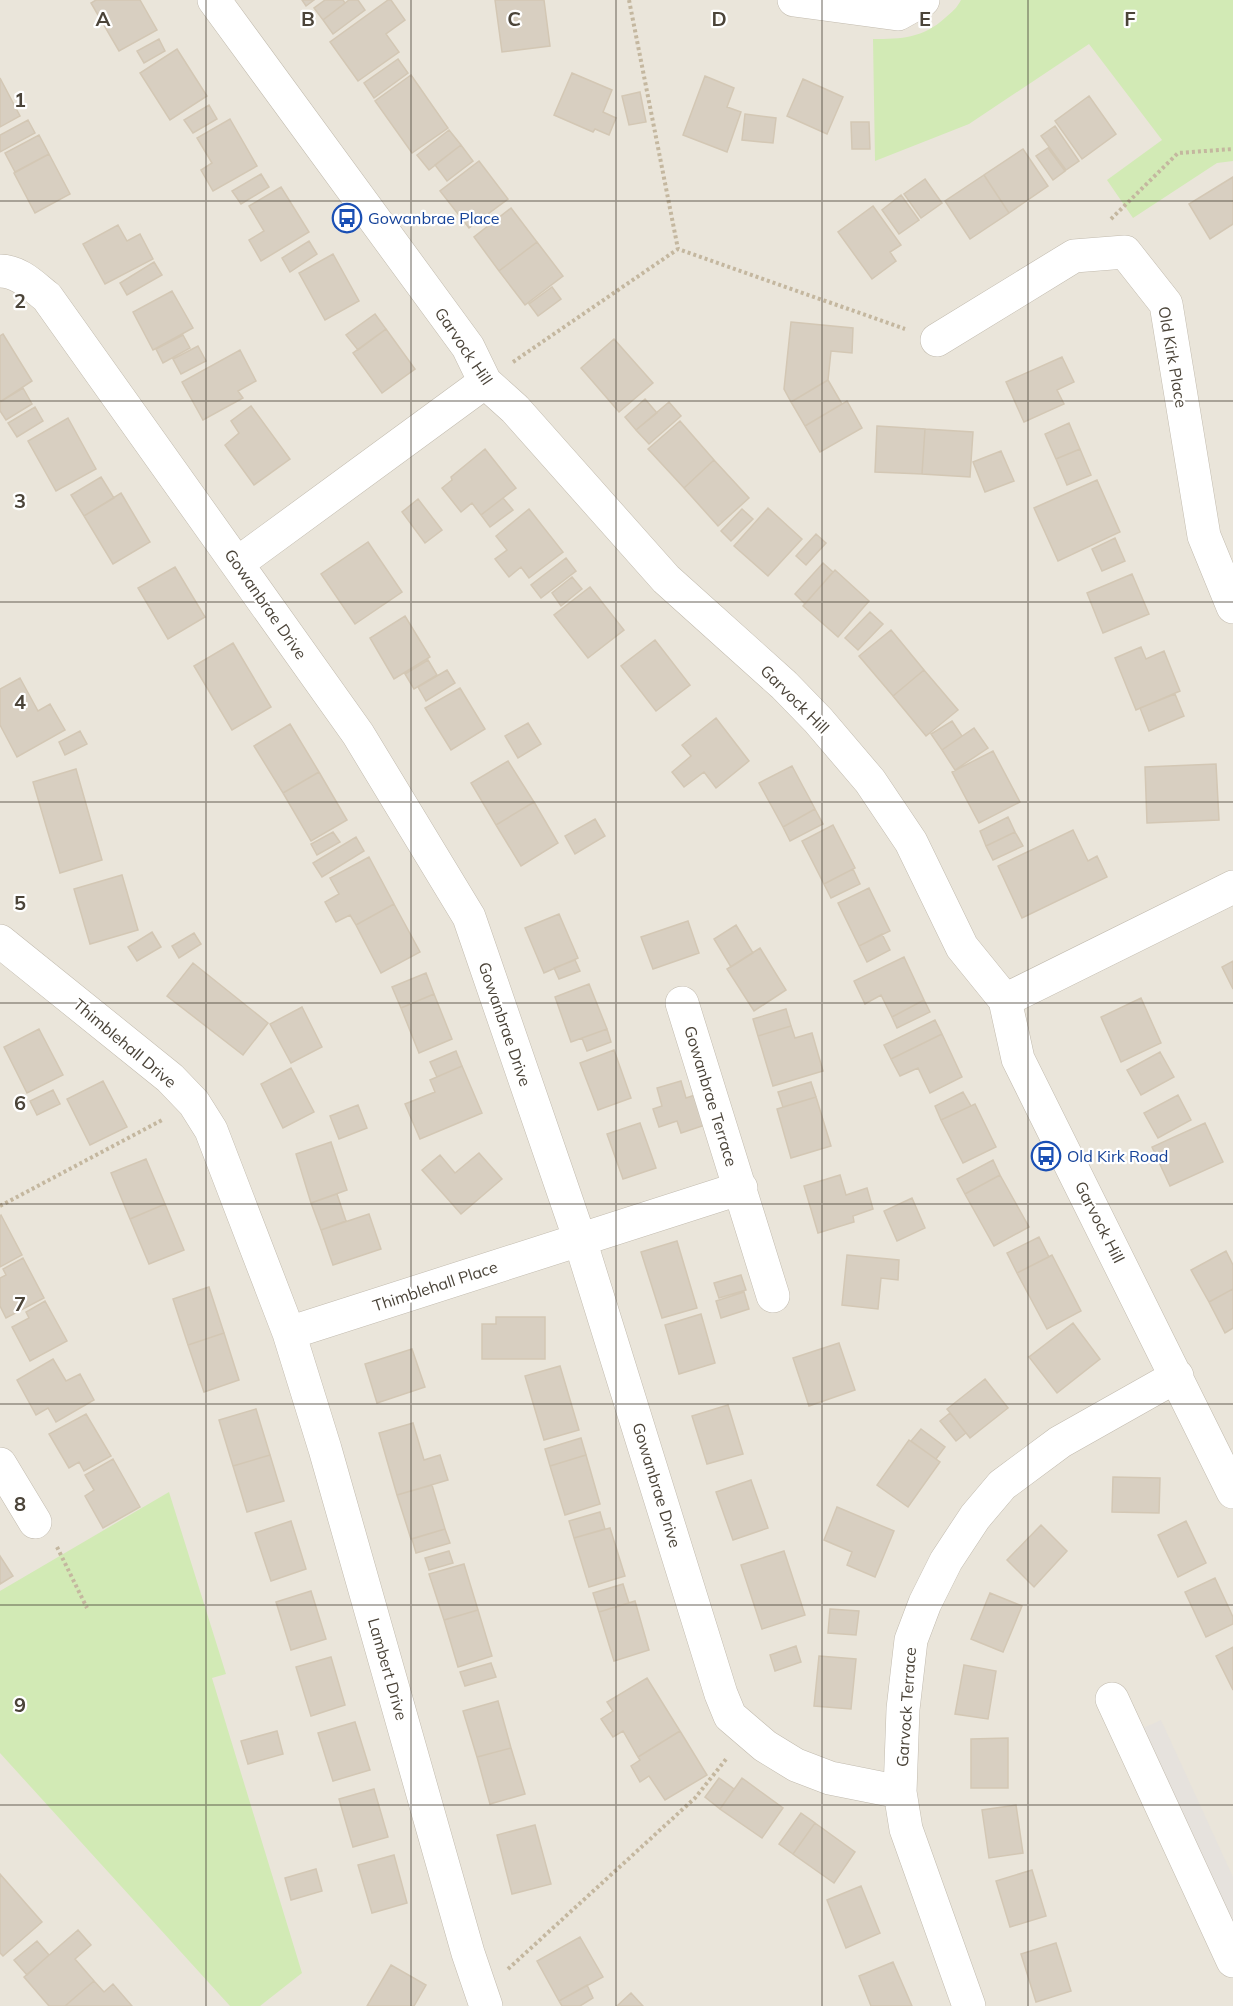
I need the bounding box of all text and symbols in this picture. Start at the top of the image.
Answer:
text: A [96,6,111,31]
text: B [301,6,315,31]
text: C [507,6,521,31]
text: D [711,6,727,31]
text: E [919,6,931,31]
text: F [1124,6,1136,31]
text: 1 [14,87,26,112]
bus stop icon: Gowanbrae Place [331,202,363,234]
place label: Gowanbrae Place [368,208,500,228]
text: 2 [14,288,26,313]
street label: Garvock Hill [431,303,497,389]
street label: Old Kirk Place [1154,305,1192,409]
text: 3 [14,488,26,513]
street label: Gowanbrae Drive [221,545,311,663]
street label: Garvock Hill [756,660,834,738]
text: 4 [14,689,26,714]
text: 5 [14,890,26,915]
street label: Gowanbrae Drive [474,959,536,1089]
street label: Thimblehall Drive [69,994,181,1092]
street label: Gowanbrae Terrace [680,1023,742,1169]
text: 6 [14,1090,26,1115]
bus stop icon: Old Kirk Road [1030,1140,1062,1172]
place label: Old Kirk Road [1067,1146,1168,1166]
street label: Garvock Hill [1071,1178,1129,1266]
street label: Thimblehall Place [370,1256,500,1316]
text: 7 [14,1291,26,1316]
street label: Gowanbrae Drive [628,1420,686,1550]
text: 8 [14,1491,26,1516]
street label: Lambert Drive [364,1616,412,1722]
street label: Garvock Terrace [892,1646,920,1768]
text: 9 [14,1692,26,1717]

